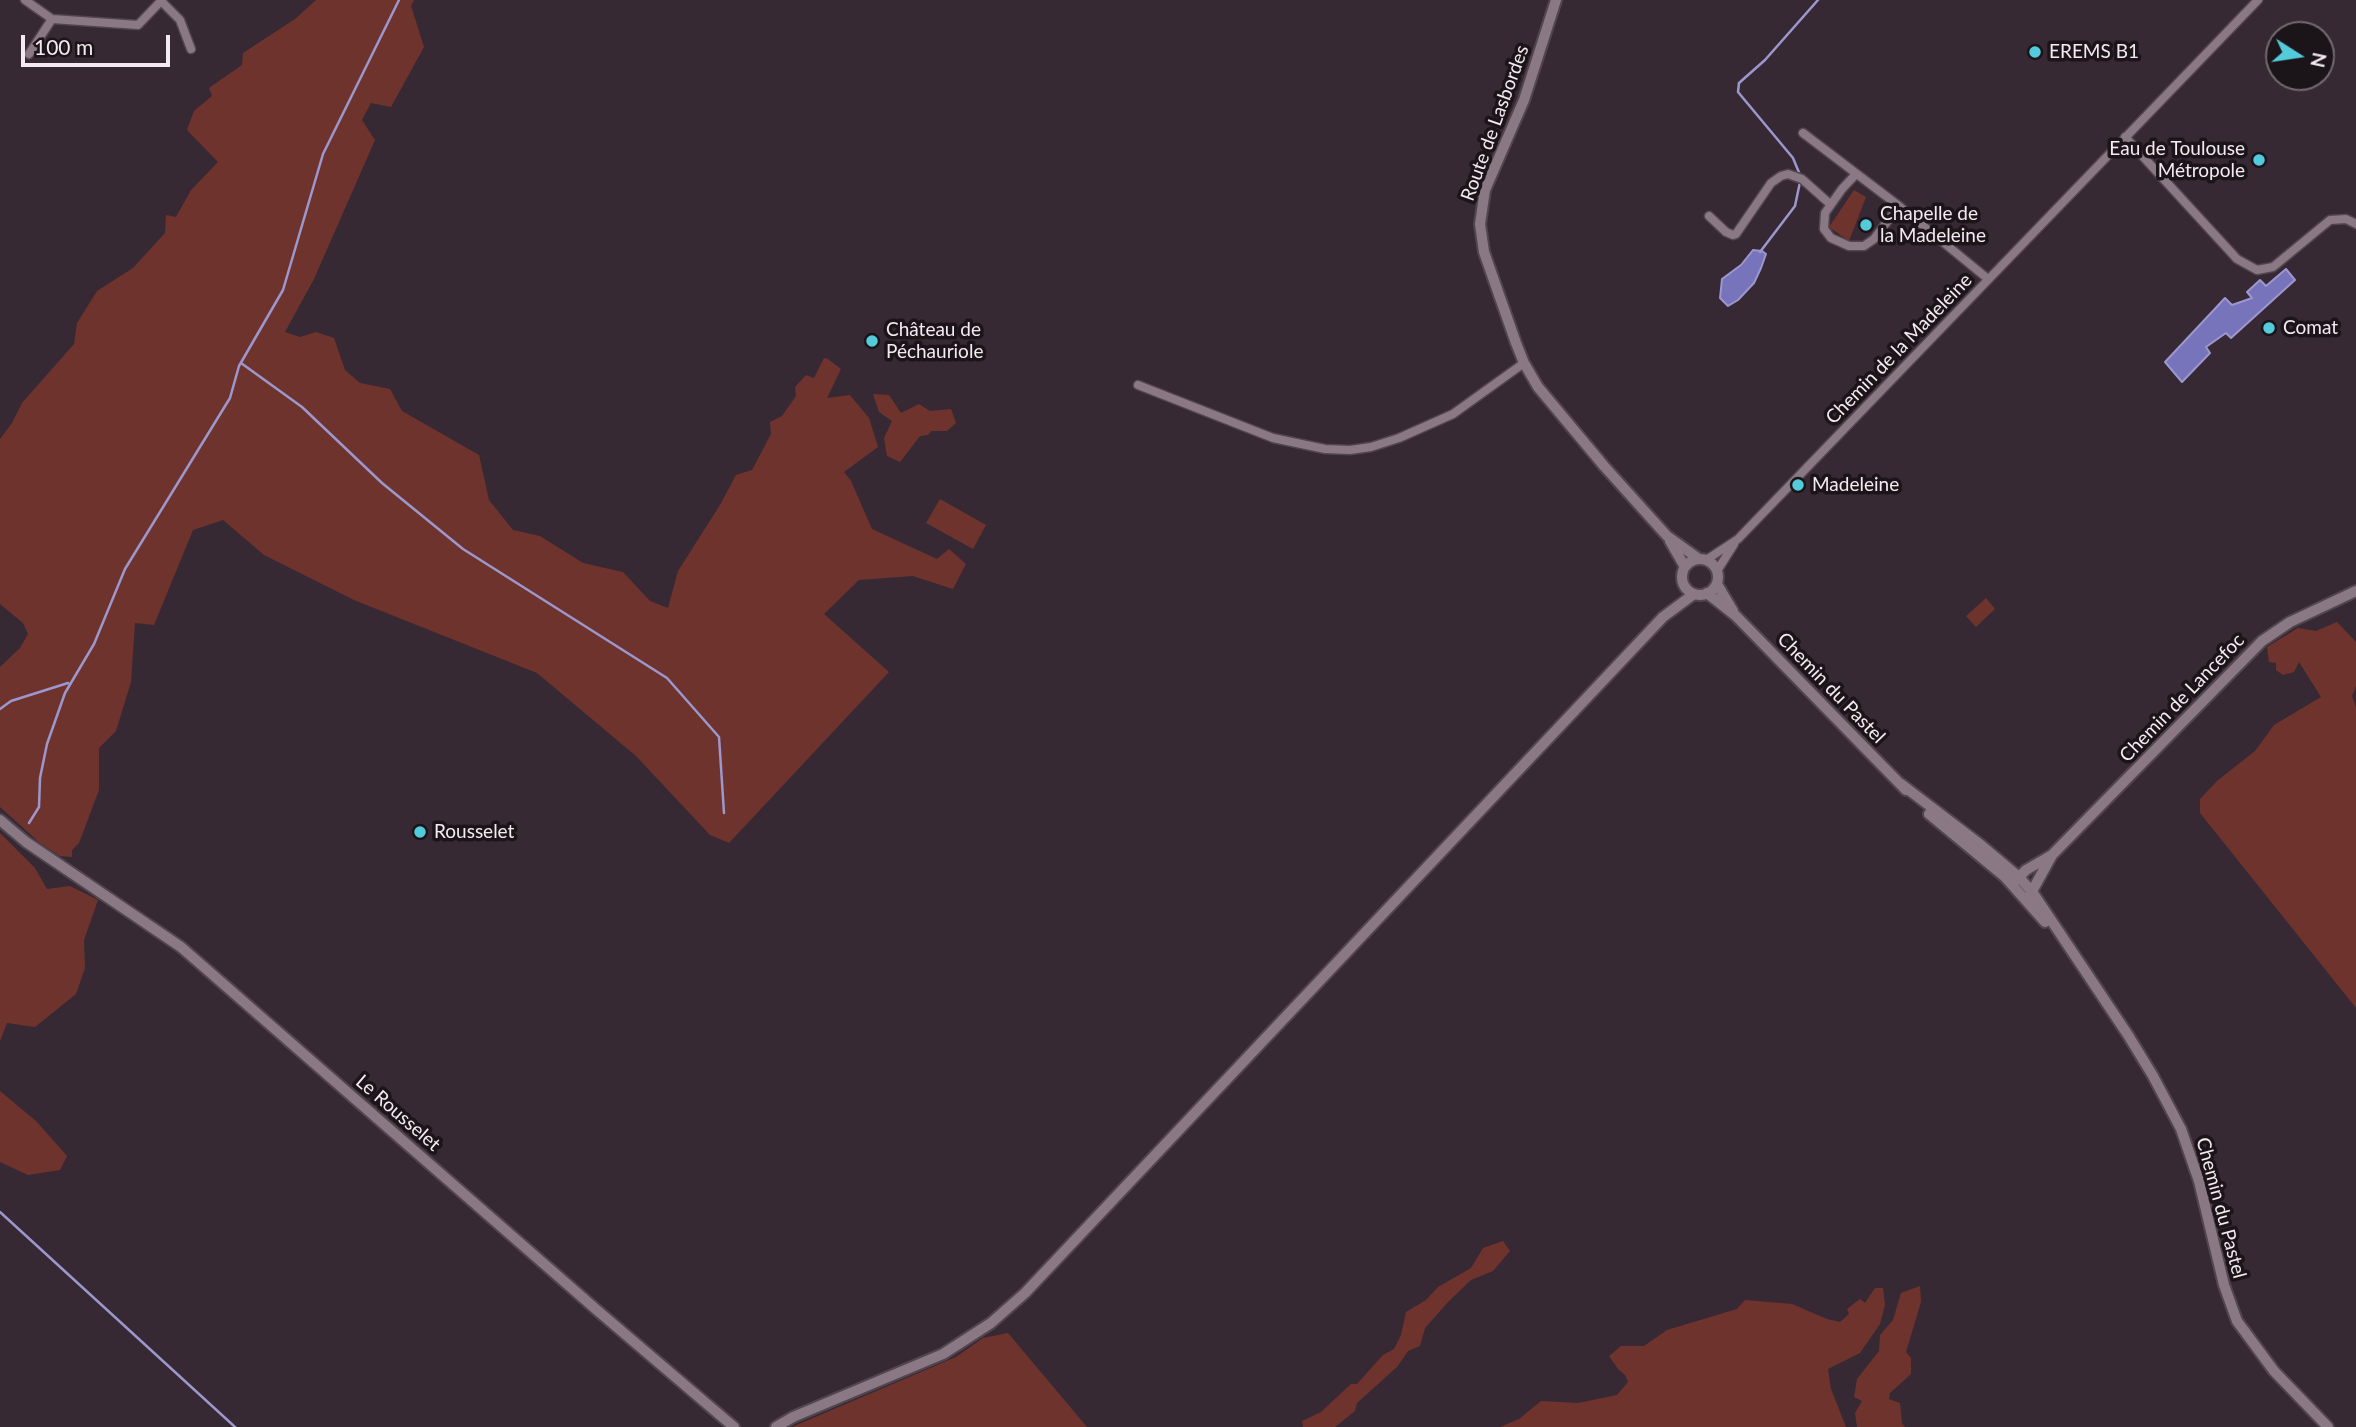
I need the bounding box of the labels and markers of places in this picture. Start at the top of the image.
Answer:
place label: EREMS B1 [2049,41,2139,63]
marker: EREMS B1 [2027,44,2043,60]
place label: Eau de Toulouse Métropole [2109,138,2245,182]
marker: Eau de Toulouse Métropole [2251,152,2267,168]
place label: Chapelle de la Madeleine [1880,203,1986,247]
marker: Chapelle de la Madeleine [1858,217,1874,233]
place label: Comat [2283,317,2338,339]
place label: Château de Péchauriole [886,319,983,363]
marker: Comat [2261,320,2277,336]
marker: Château de Péchauriole [864,333,880,349]
place label: Madeleine [1812,474,1899,496]
marker: Madeleine [1790,477,1806,493]
place label: Rousselet [434,821,514,843]
marker: Rousselet [412,824,428,840]

